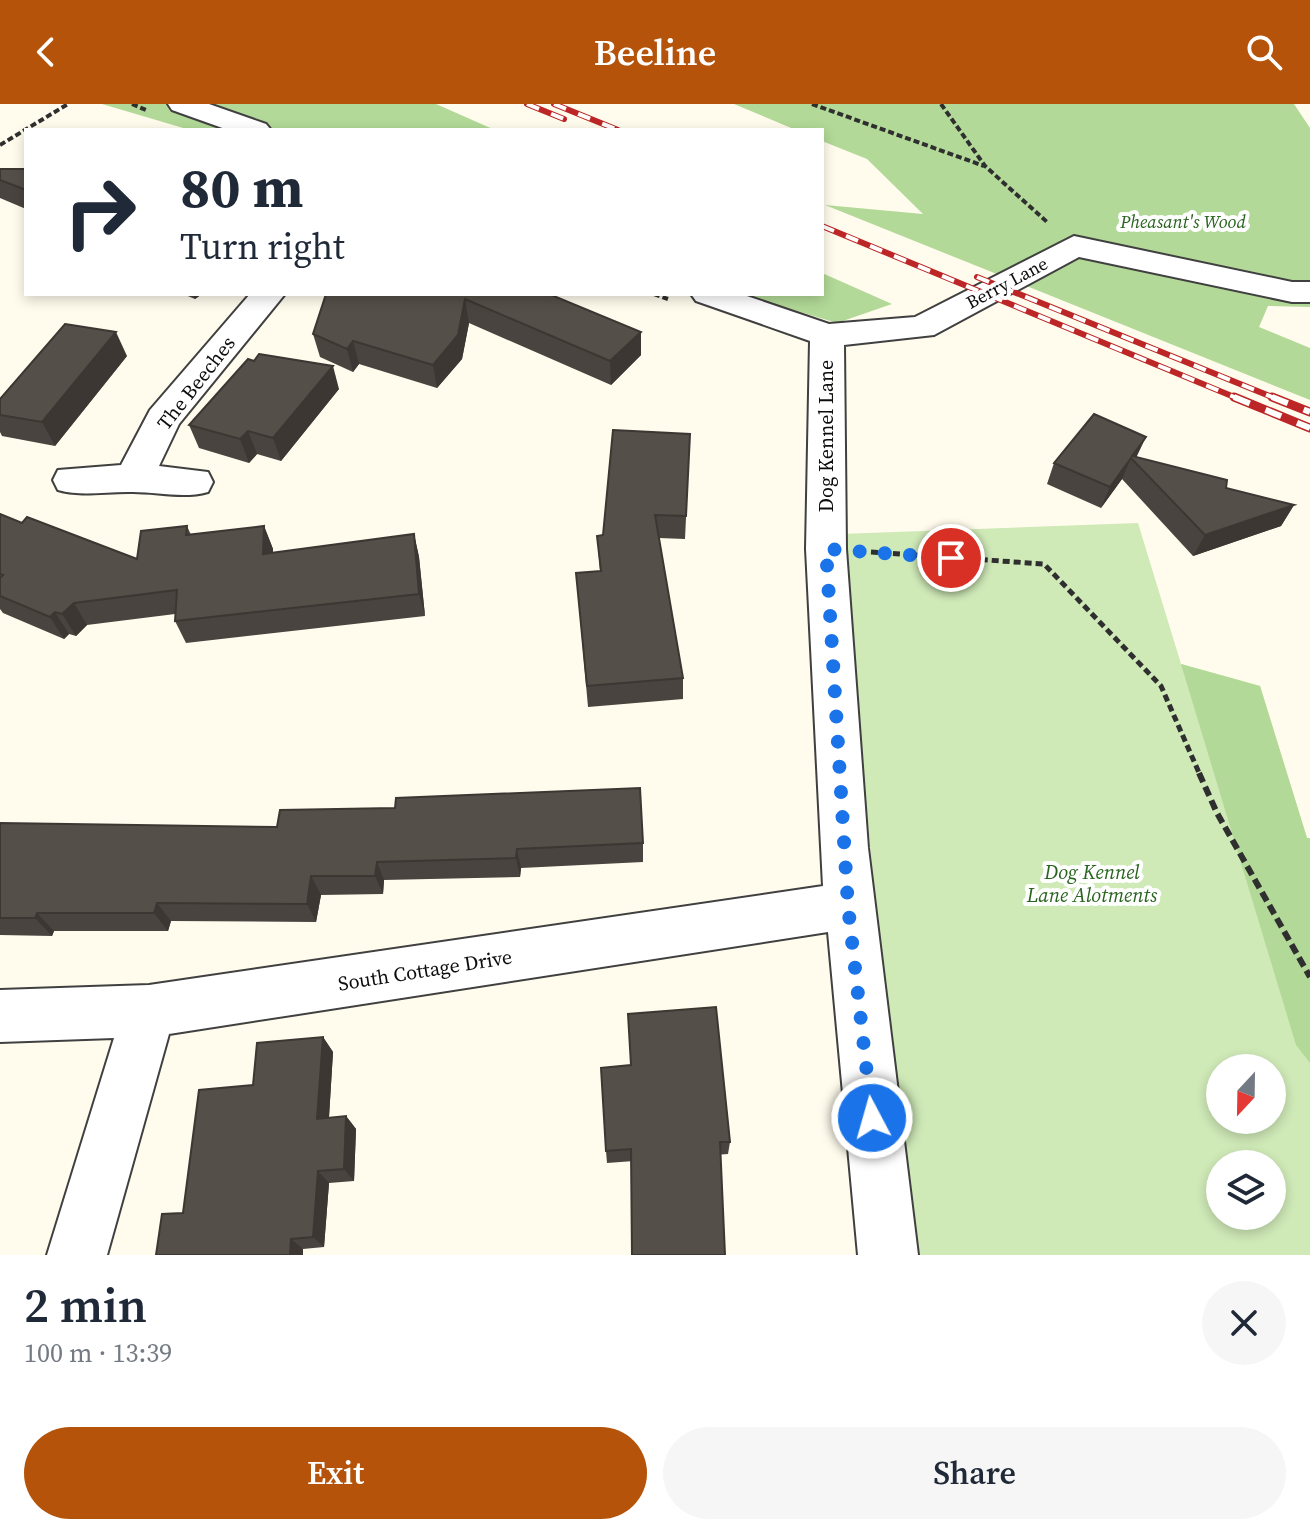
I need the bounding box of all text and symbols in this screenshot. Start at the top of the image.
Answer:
text: Beeline [594,28,716,77]
icon: back [24,30,68,74]
icon: search [1242,30,1286,74]
text: 80 m [180,149,303,226]
icon: right [48,160,152,264]
park label: Pheasant's Wood [1119,209,1246,234]
text: Turn right [180,222,345,271]
street label: Berry Lane [962,251,1052,315]
street label: The Beeches [150,330,242,436]
street label: Dog Kennel Lane [812,360,840,512]
pin [917,524,985,592]
icon: arrive [929,536,973,580]
park label: Dog Kennel Lane Alotments [1026,858,1158,909]
street label: South Cottage Drive [336,942,514,998]
north arrow [1206,1054,1286,1134]
map controls [1206,1054,1286,1230]
position arrow [830,1076,914,1160]
button: layers [1206,1150,1286,1230]
text: 2 min [24,1272,147,1338]
button: close [1202,1281,1286,1365]
text: 100 m · 13:39 [24,1335,172,1371]
button: Exit [24,1427,647,1519]
button: Share [663,1427,1286,1519]

